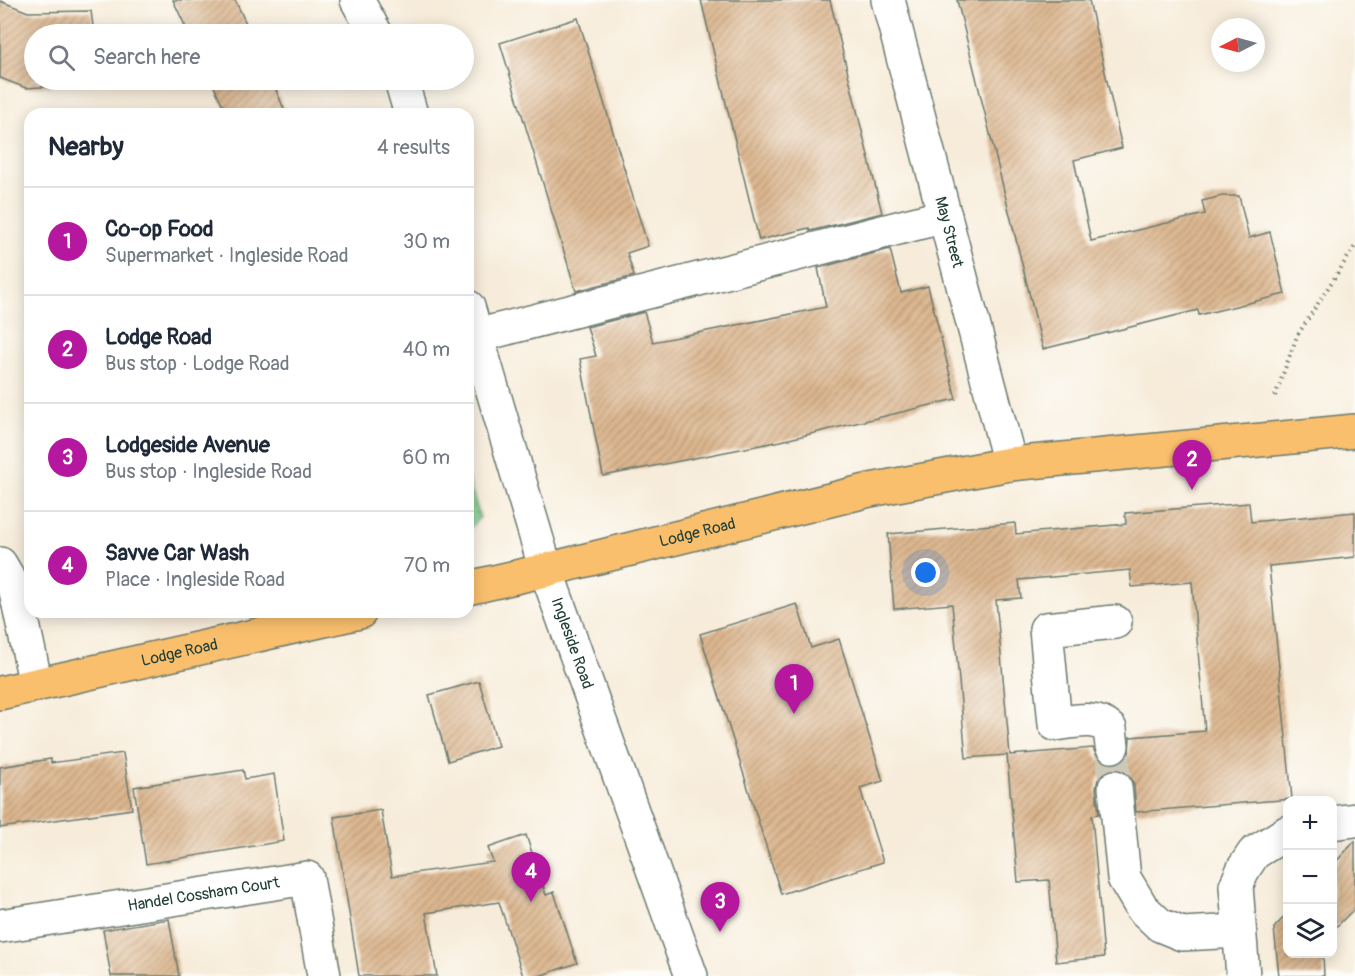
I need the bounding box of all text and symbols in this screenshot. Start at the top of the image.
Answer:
north arrow [1211,18,1265,72]
search box [24,24,474,90]
icon: search [45,41,78,74]
text: Search here [93,43,200,71]
text: Nearby [48,131,124,163]
text: 4 results [377,135,450,160]
street label: May Street [930,194,968,270]
text: Co-op Food [105,215,214,243]
text: 1 [64,229,71,254]
text: 30 m [403,229,450,254]
text: Supermarket · Ingleside Road [105,243,349,268]
text: Lodge Road [105,323,212,351]
text: 2 [62,337,73,362]
text: 40 m [403,337,450,362]
text: Bus stop · Lodge Road [105,351,290,376]
text: Lodgeside Avenue [105,431,270,459]
pin: 2 [1172,440,1212,490]
text: 3 [62,445,73,470]
text: 60 m [403,445,450,470]
text: Bus stop · Ingleside Road [105,459,312,484]
street label: Lodge Road [657,514,738,552]
text: Savve Car Wash [105,539,249,567]
text: 4 [62,553,73,578]
text: 70 m [404,553,450,578]
your location [911,558,940,587]
text: Place · Ingleside Road [105,567,285,592]
street label: Ingleside Road [547,595,598,692]
street label: Lodge Road [139,634,220,671]
pin: 1 [774,664,814,714]
map controls [1283,796,1337,958]
button: + [1283,796,1337,850]
button: − [1283,850,1337,904]
pin: 4 [512,852,550,902]
street label: Handel Cossham Court [126,872,281,916]
pin: 3 [700,882,740,932]
button: layers [1283,904,1337,958]

